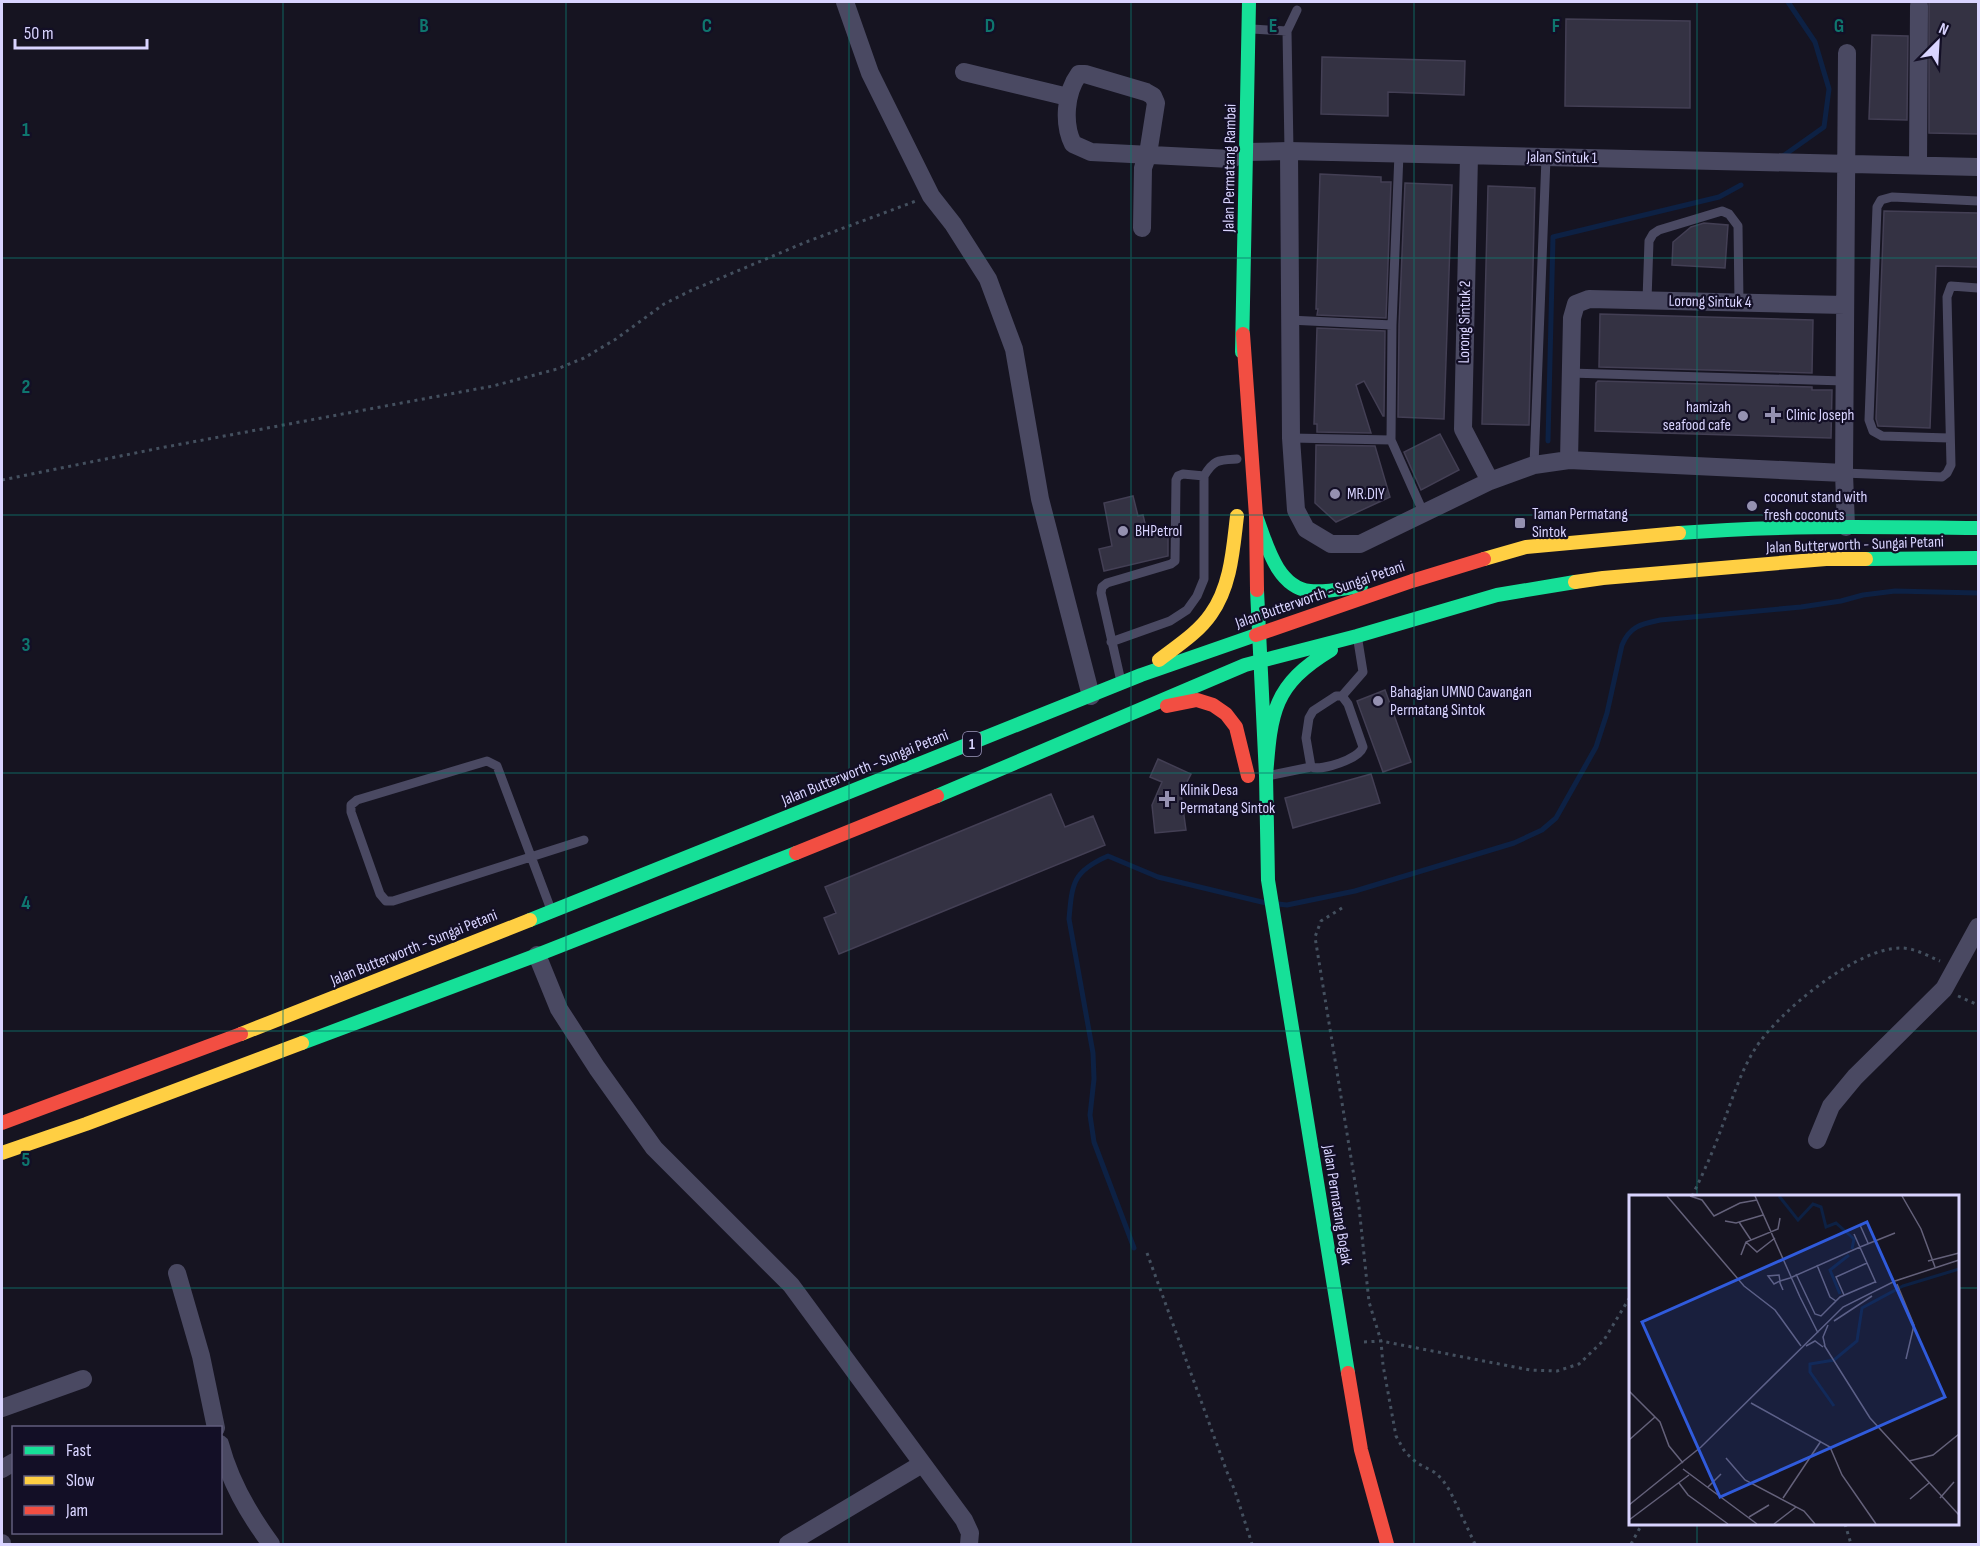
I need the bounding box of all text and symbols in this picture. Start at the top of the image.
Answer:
scale bar [15,12,147,50]
north arrow [1908,12,1968,72]
text: B [419,14,429,38]
text: C [702,14,712,38]
text: D [985,14,995,38]
text: E [1269,14,1277,38]
text: F [1552,14,1560,38]
text: G [1834,14,1844,38]
text: N [1936,19,1951,40]
text: 50 m [24,23,54,44]
street label: Jalan Permatang Rambai [1219,104,1241,233]
text: 1 [22,118,30,142]
street label: Jalan Sintuk 1 [1526,148,1598,168]
street label: Lorong Sintuk 2 [1455,280,1475,364]
street label: Lorong Sintuk 4 [1668,292,1752,312]
text: 2 [22,375,30,399]
place label: hamizah seafood cafe [1663,398,1731,435]
marker: Clinic Joseph [1764,406,1782,424]
place label: Clinic Joseph [1786,406,1854,425]
marker: hamizah seafood cafe [1736,409,1750,423]
place label: MR.DIY [1347,485,1385,504]
marker: MR.DIY [1328,487,1342,501]
place label: coconut stand with fresh coconuts [1764,488,1867,525]
marker: coconut stand with fresh coconuts [1745,499,1759,513]
place label: Taman Permatang Sintok [1532,505,1628,542]
marker: Taman Permatang Sintok [1513,516,1527,530]
place label: BHPetrol [1135,522,1182,541]
marker: BHPetrol [1116,524,1130,538]
street label: Jalan Butterworth - Sungai Petani [1765,532,1944,558]
street label: Jalan Butterworth - Sungai Petani [1232,557,1407,633]
text: 3 [22,633,31,657]
place label: Bahagian UMNO Cawangan Permatang Sintok [1390,683,1532,720]
marker: Bahagian UMNO Cawangan Permatang Sintok [1371,694,1385,708]
street label: Jalan Butterworth - Sungai Petani [778,726,951,810]
road number: 1 [963,732,981,756]
place label: Klinik Desa Permatang Sintok [1180,781,1275,818]
marker: Klinik Desa Permatang Sintok [1158,790,1176,808]
text: 4 [21,891,31,915]
street label: Jalan Butterworth - Sungai Petani [327,906,500,990]
street label: Jalan Permatang Bogak [1318,1143,1356,1266]
text: 5 [22,1148,31,1172]
inset map [1629,1195,1959,1525]
legend [12,1426,222,1534]
text: Fast [66,1440,92,1461]
text: Slow [66,1470,95,1491]
text: Jam [65,1500,88,1521]

